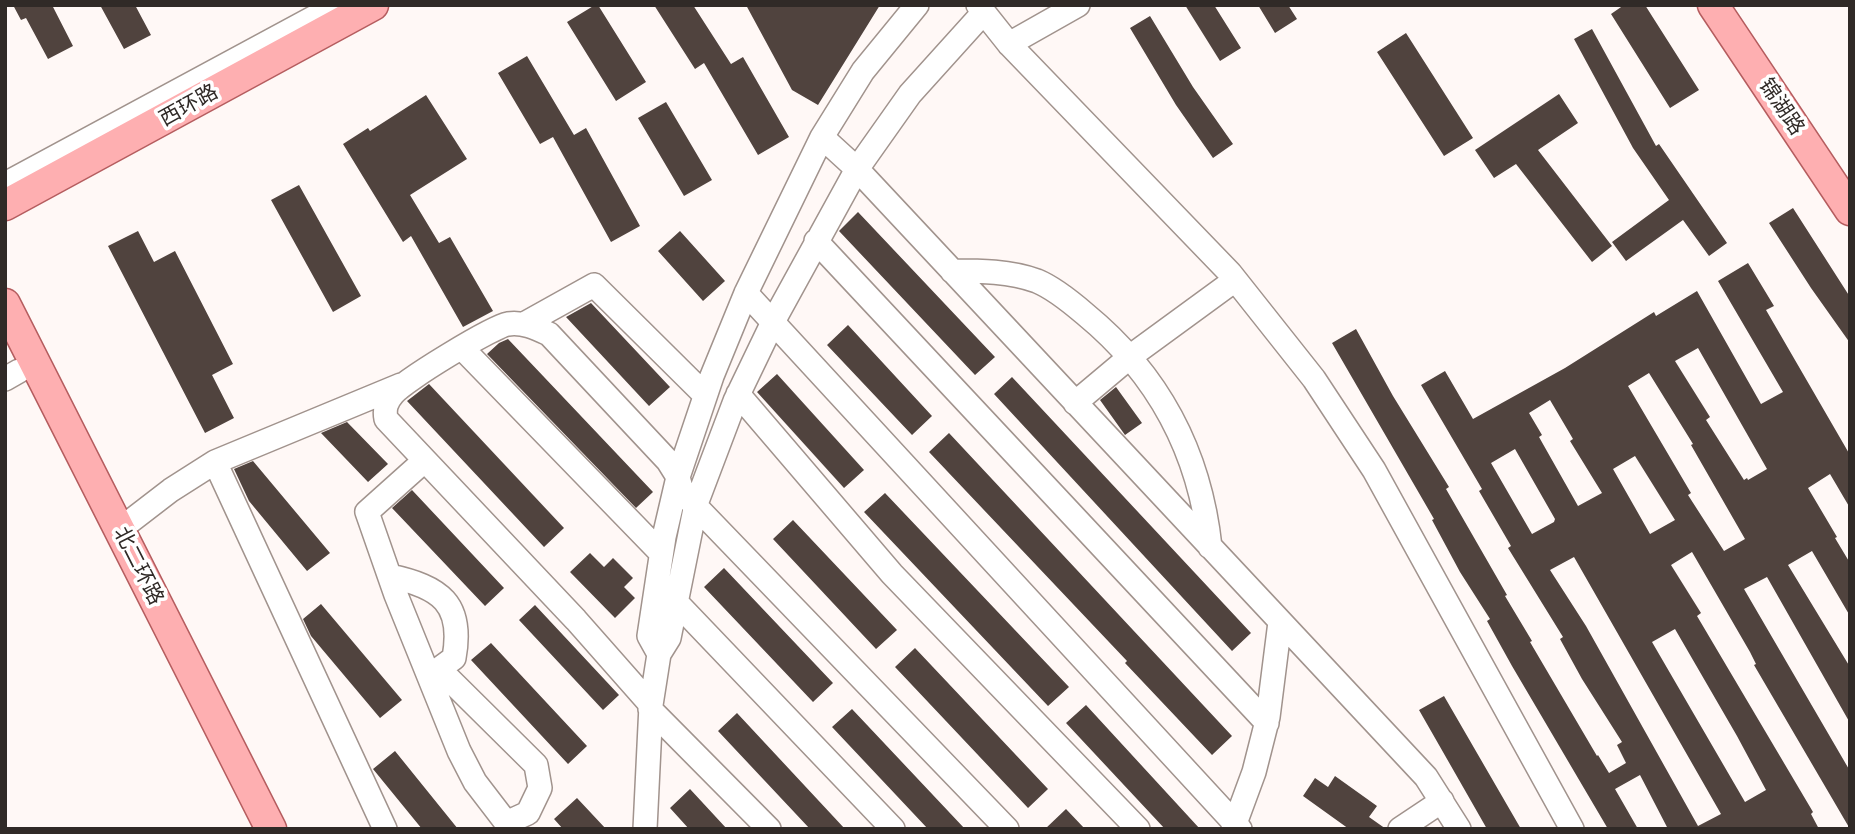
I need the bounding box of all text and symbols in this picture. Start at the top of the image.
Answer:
street label: 锦湖路 [1753,74,1809,140]
street label: 西环路 [155,80,223,132]
street label: 北二环路 [108,523,168,609]

